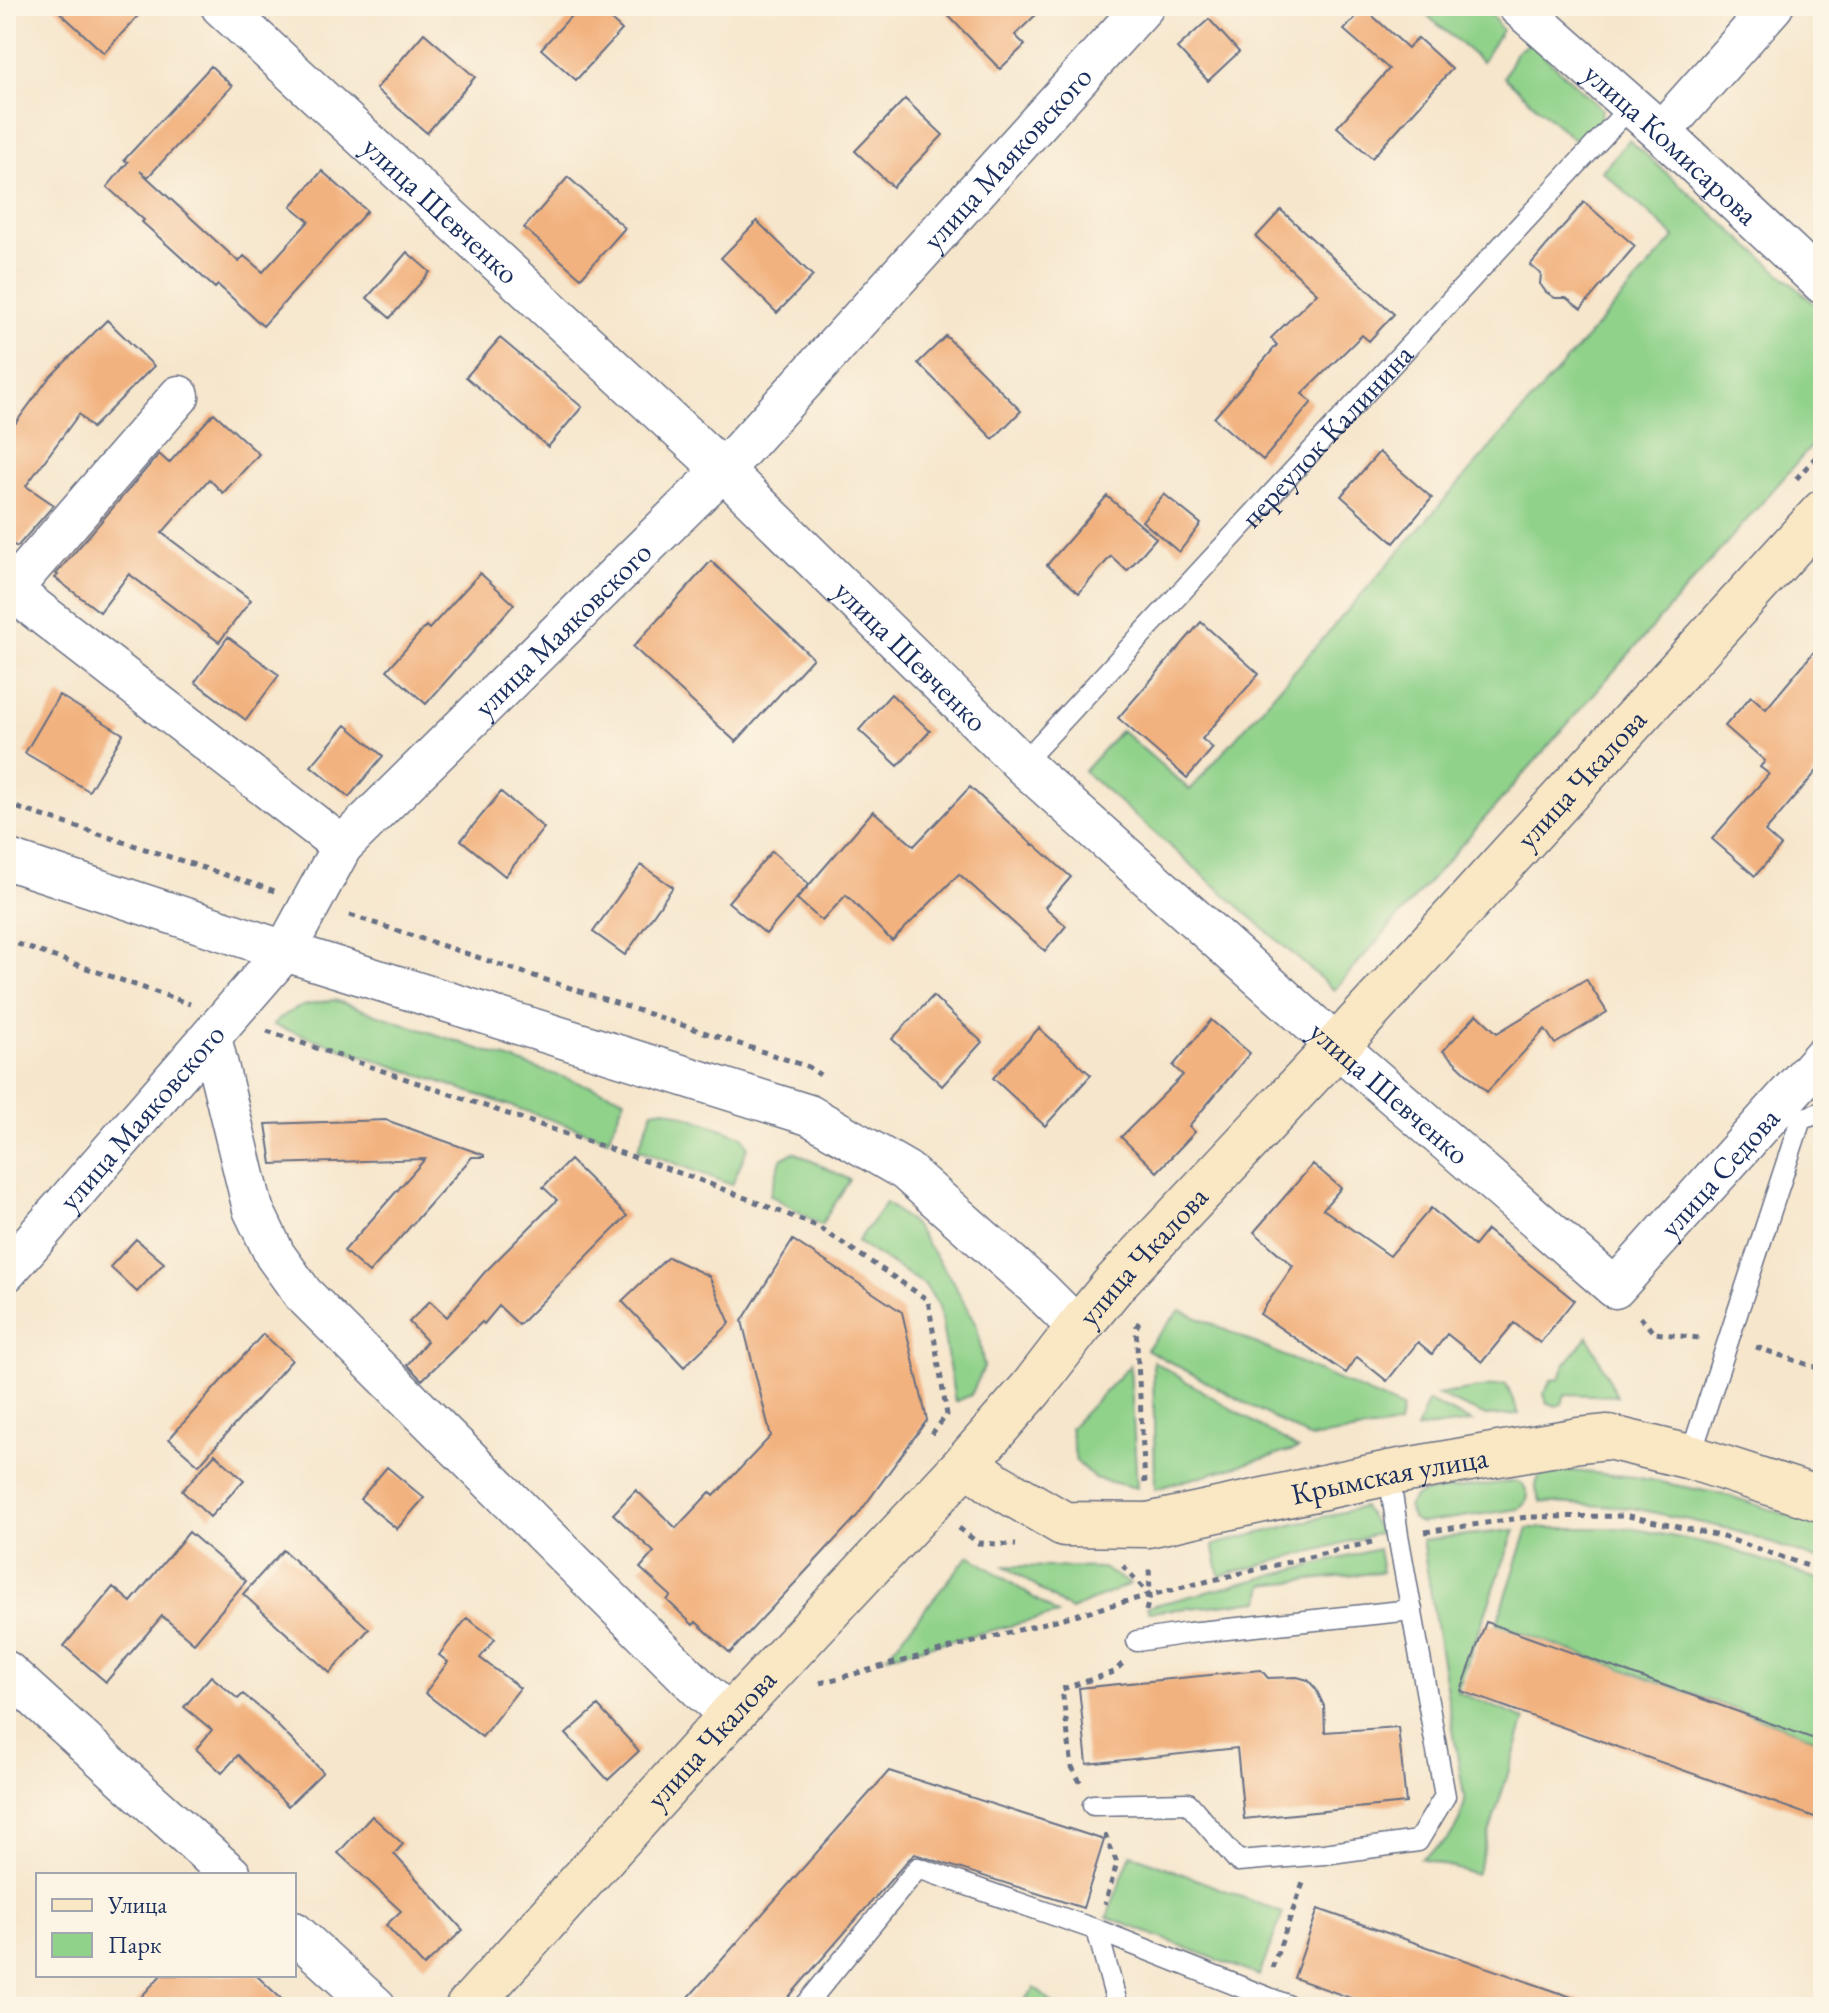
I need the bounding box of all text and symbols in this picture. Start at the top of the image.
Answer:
street label: улица Комисарова [1576,54,1767,233]
street label: улица Маяковского [913,57,1100,258]
street label: улица Шевченко [354,127,528,292]
street label: переулок Калинина [1231,335,1421,536]
street label: улица Маяковского [465,532,659,725]
street label: улица Шевченко [826,571,997,740]
street label: улица Чкалова [1507,700,1654,857]
street label: улица Шевченко [1302,1011,1478,1173]
street label: улица Маяковского [49,1015,233,1218]
street label: улица Седова [1650,1099,1788,1246]
street label: улица Чкалова [1069,1177,1216,1334]
street label: Крымская улица [1287,1437,1491,1513]
street label: улица Чкалова [637,1660,784,1817]
legend [36,1873,296,1977]
text: Улица [107,1889,167,1920]
text: Парк [108,1929,162,1960]

